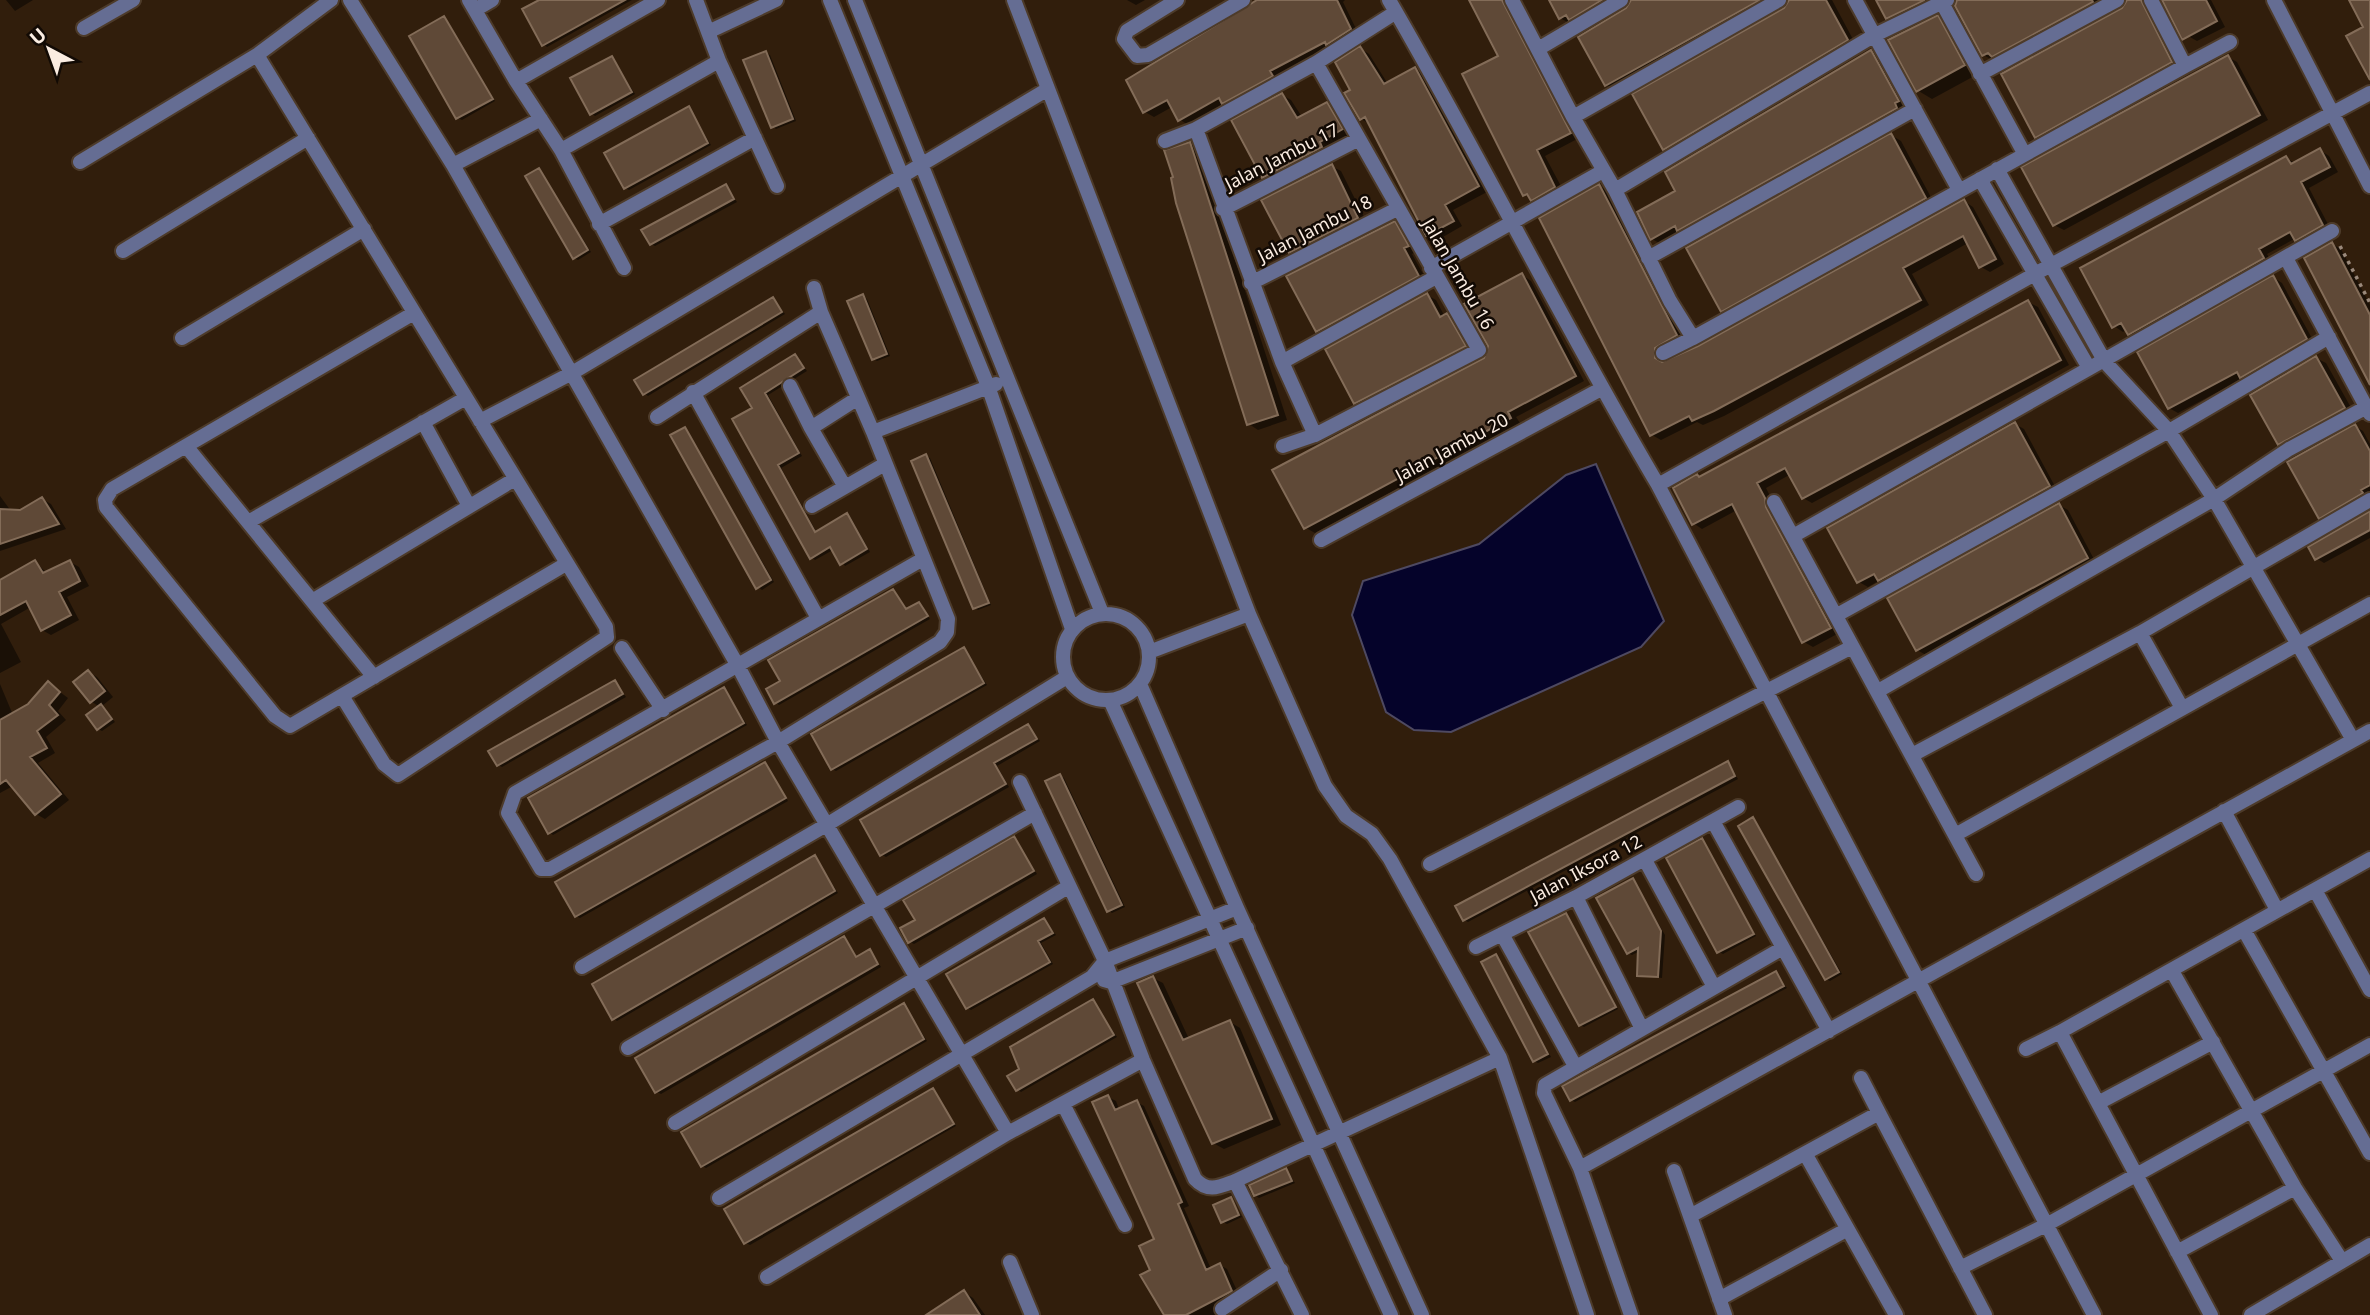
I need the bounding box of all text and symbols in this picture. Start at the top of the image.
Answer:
north arrow [14,14,84,84]
text: U [24,22,52,51]
street label: Jalan Jambu 17 [1219,117,1343,196]
street label: Jalan Jambu 18 [1252,189,1376,268]
street label: Jalan Jambu 16 [1416,212,1500,334]
street label: Jalan Jambu 20 [1389,407,1512,488]
street label: Jalan Iksora 12 [1524,829,1646,909]

